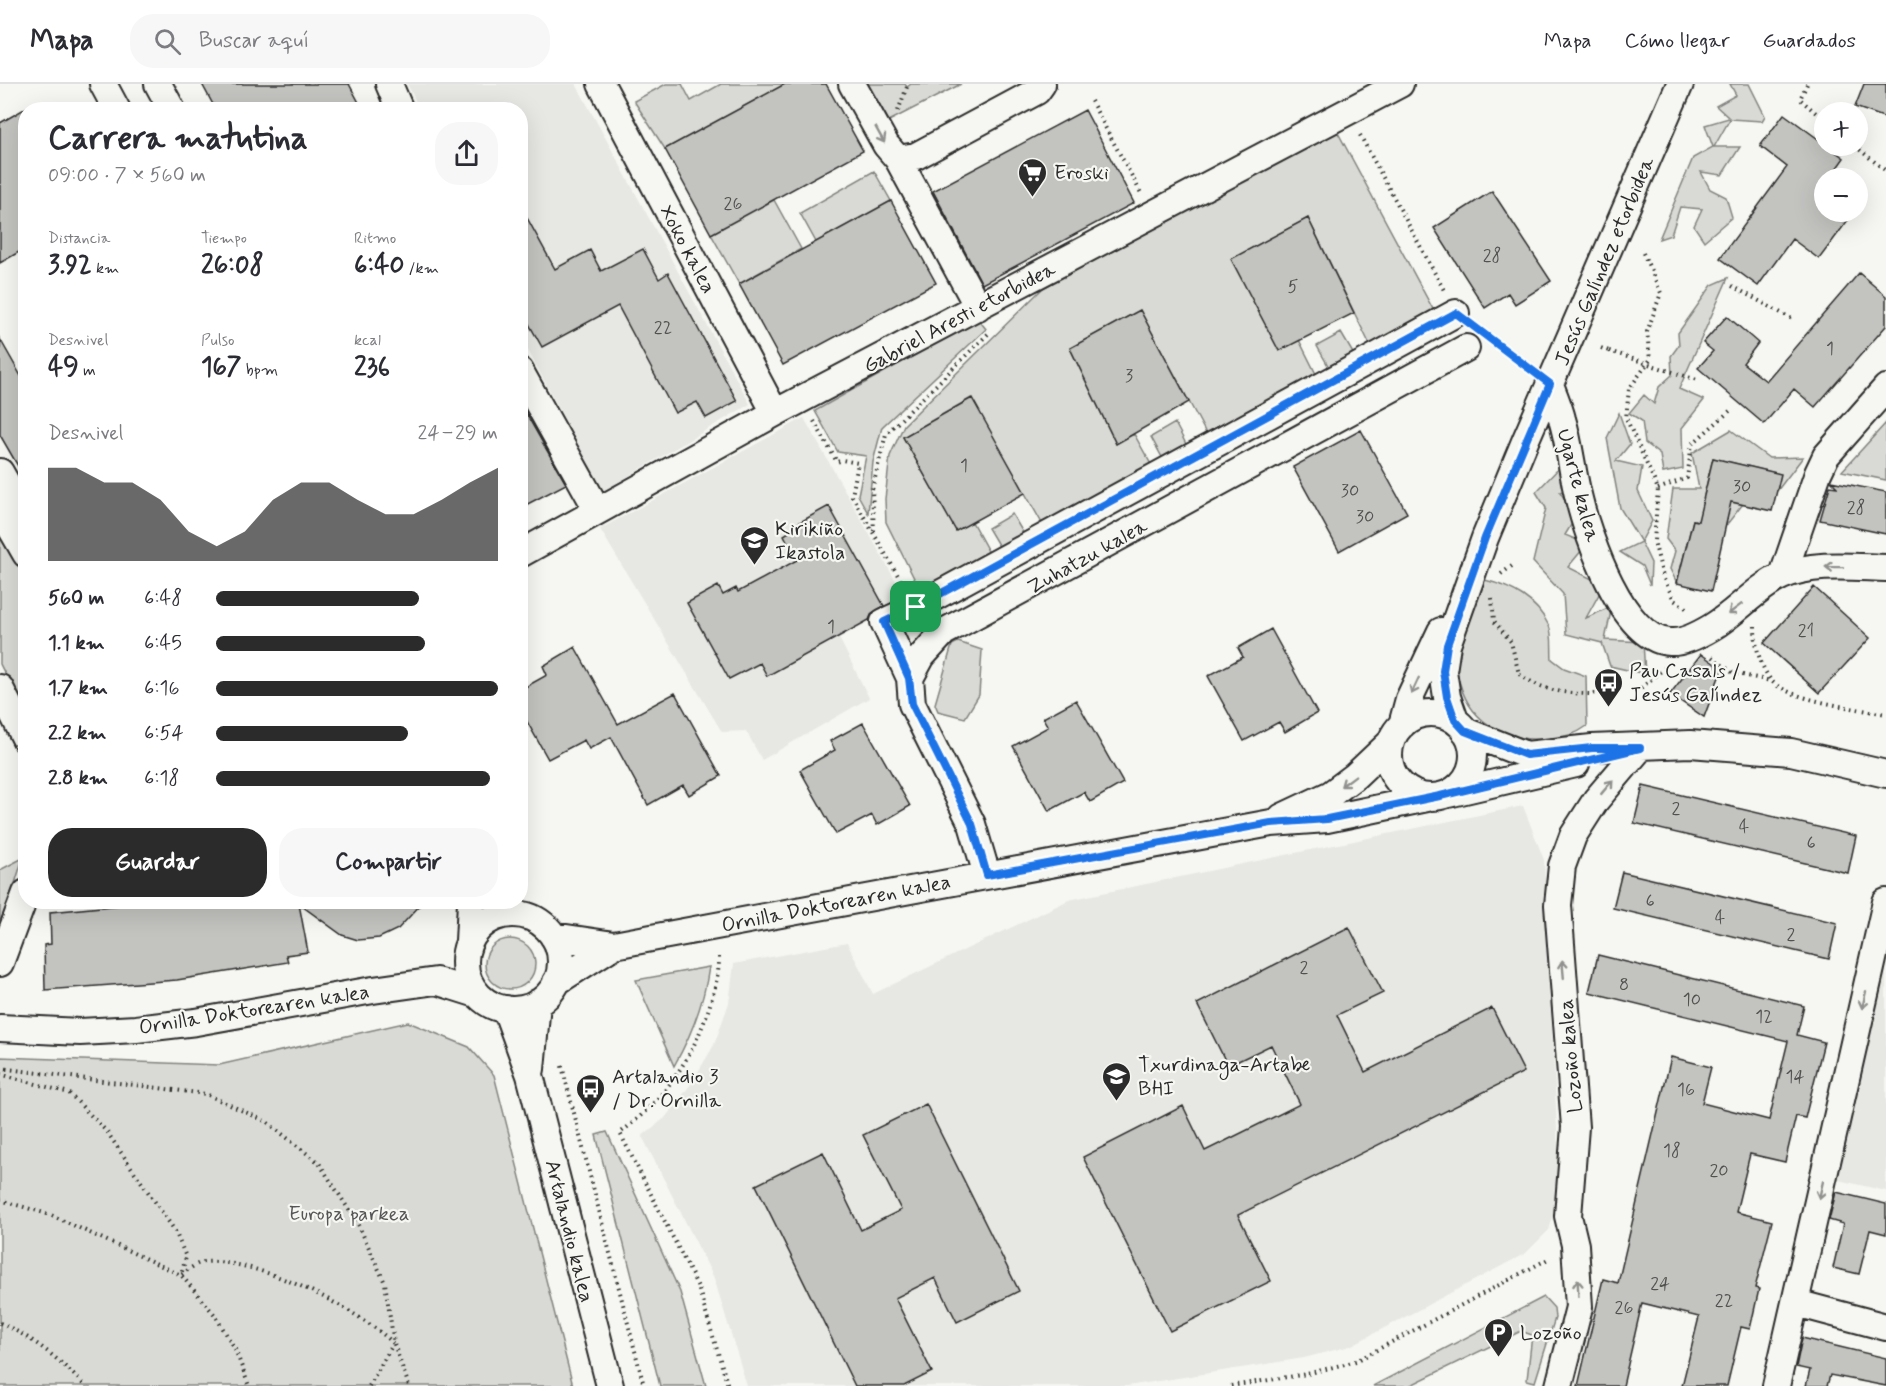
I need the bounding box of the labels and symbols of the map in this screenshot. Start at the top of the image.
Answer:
one-way arrow [874,126,886,143]
street label: Jesús Galíndez etorbidea [1548,152,1662,370]
supermarket icon: Eroski [1017,156,1049,198]
place label: Eroski [1054,159,1109,187]
house number: 26 [724,192,742,216]
street label: Xoko kalea [652,200,722,299]
house number: 28 [1483,244,1501,268]
street label: Gabriel Aresti etorbidea [859,255,1061,380]
house number: 5 [1288,275,1299,299]
house number: 22 [654,316,672,340]
house number: 1 [1826,337,1834,361]
house number: 3 [1125,364,1133,388]
street label: Ugarte kalea [1549,426,1607,545]
house number: 1 [960,454,968,478]
house number: 30 [1733,475,1751,499]
house number: 30 [1341,479,1359,503]
house number: 28 [1847,496,1865,520]
house number: 30 [1356,505,1374,529]
street label: Zuhatzu kalea [1022,512,1153,601]
place label: Kirikiño Ikastola [775,515,845,567]
school or university icon: Kirikiño Ikastola [738,524,770,566]
one-way arrow [1825,561,1845,573]
pin [890,581,941,632]
one-way arrow [1728,603,1744,616]
house number: 1 [827,615,835,639]
house number: 21 [1798,619,1814,643]
place label: Pau Casals / Jesús Galíndez [1629,657,1762,709]
bus stop icon: Pau Casals / Jesús Galíndez [1592,666,1624,708]
one-way arrow [1409,676,1421,694]
one-way arrow [1341,775,1357,787]
one-way arrow [1600,780,1614,795]
house number: 2 [1672,797,1681,821]
house number: 4 [1739,815,1749,839]
house number: 6 [1806,831,1816,855]
street label: Ornilla Doktorearen kalea [719,868,953,940]
house number: 6 [1645,889,1655,913]
house number: 4 [1715,906,1725,930]
house number: 2 [1787,923,1796,947]
house number: 2 [1300,956,1309,980]
one-way arrow [1557,959,1568,979]
house number: 8 [1619,973,1629,997]
street label: Ornilla Doktorearen kalea [137,978,371,1042]
house number: 10 [1683,988,1701,1012]
one-way arrow [1858,990,1869,1009]
street label: Lozoño kalea [1552,998,1590,1114]
house number: 12 [1755,1005,1773,1029]
place label: Txurdinaga-Artabe BHI [1138,1051,1310,1103]
school or university icon: Txurdinaga-Artabe BHI [1101,1060,1133,1102]
place label: Artalandio 3 / Dr. Ornilla [612,1063,722,1115]
house number: 14 [1786,1065,1805,1089]
bus stop icon: Artalandio 3 / Dr. Ornilla [575,1072,607,1114]
house number: 16 [1677,1078,1695,1102]
house number: 18 [1663,1139,1681,1163]
street label: Artalandio kalea [538,1157,600,1305]
house number: 20 [1709,1159,1729,1183]
one-way arrow [1815,1181,1827,1200]
park label: Europa parkea [289,1200,409,1228]
house number: 24 [1650,1272,1670,1296]
one-way arrow [1572,1278,1583,1298]
house number: 22 [1715,1289,1733,1313]
house number: 26 [1615,1296,1633,1320]
parking icon: Lozoño [1483,1316,1515,1358]
place label: Lozoño [1520,1319,1582,1347]

